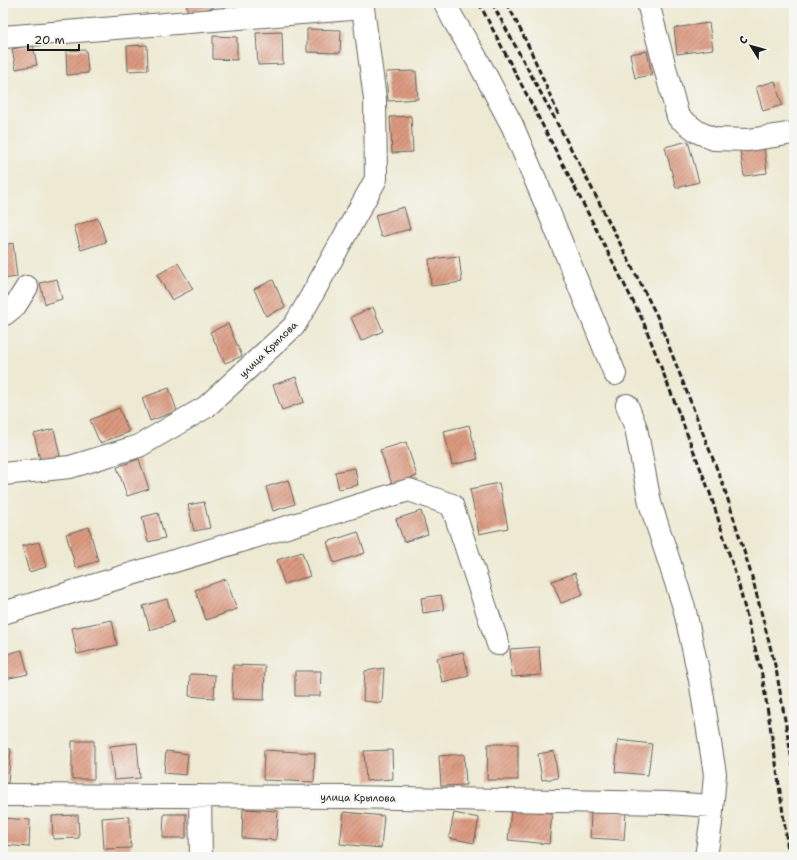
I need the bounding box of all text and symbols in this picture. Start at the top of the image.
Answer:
scale bar [28,26,79,52]
north arrow [731,26,771,66]
text: 20 m [34,32,65,48]
text: С [735,33,752,47]
street label: улица Крылова [237,318,301,380]
street label: улица Крылова [320,790,397,805]

